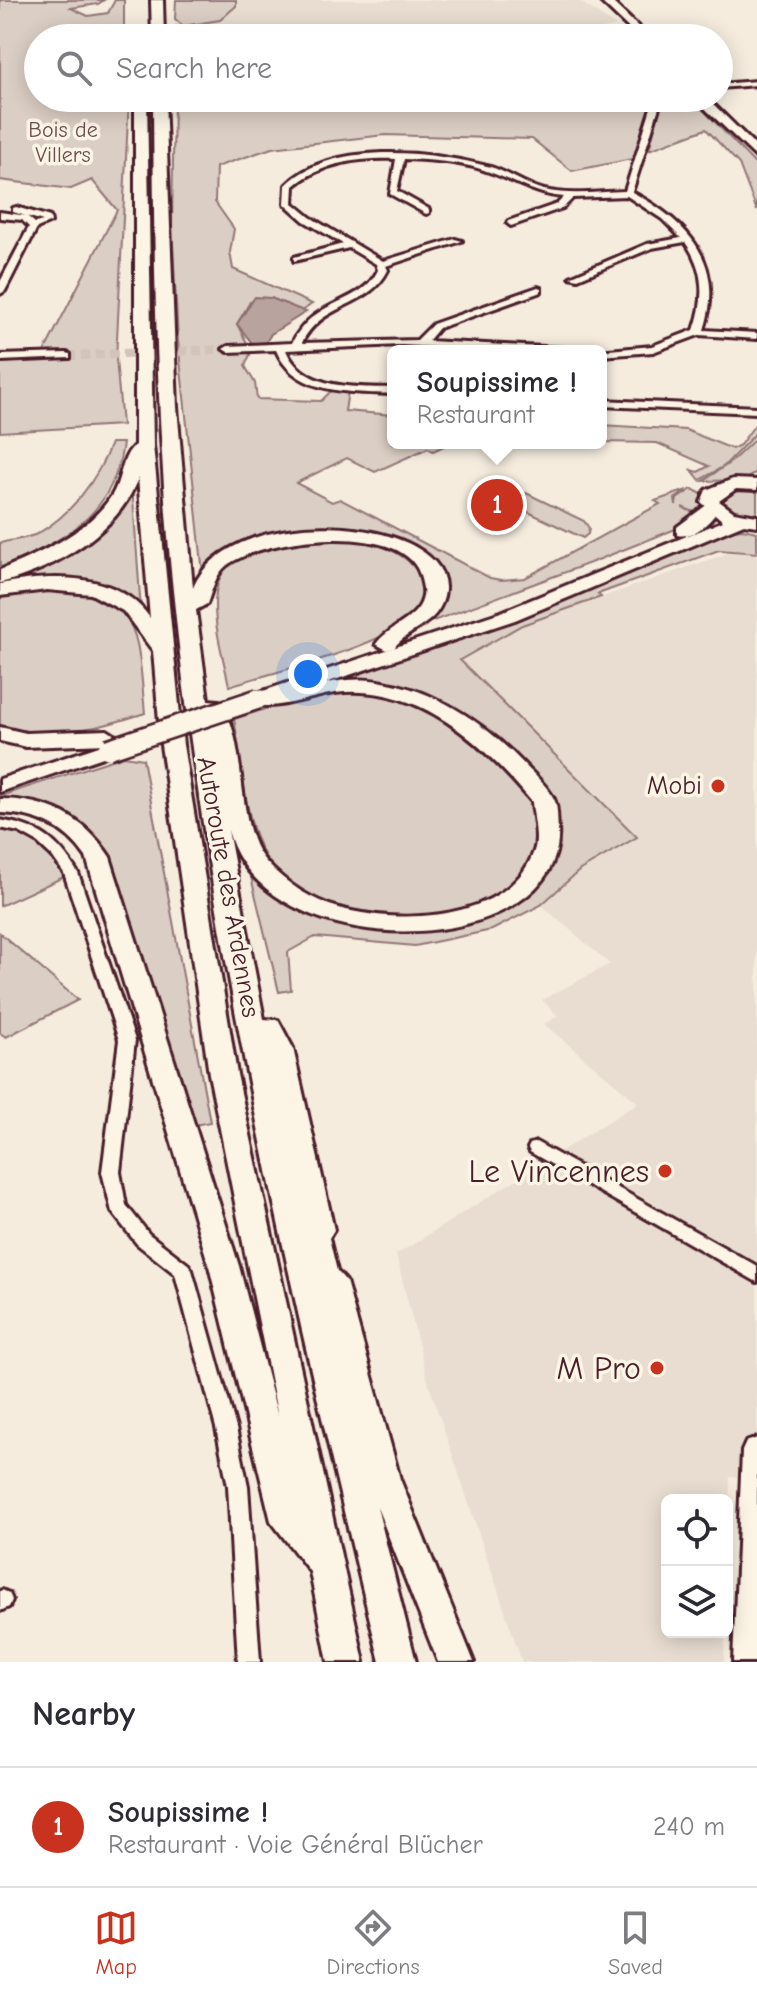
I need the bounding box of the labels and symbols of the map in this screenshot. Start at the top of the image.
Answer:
park label: Bois de Villers [28,117,98,168]
pin: 1 [471,475,523,535]
your location [288,654,328,694]
street label: Autoroute des Ardennes [190,754,266,1020]
place label: Mobi [647,771,702,801]
marker: Mobi [709,777,727,795]
place label: Le Vincennes [469,1153,649,1190]
marker: Le Vincennes [656,1162,674,1180]
place label: M Pro [556,1350,641,1387]
marker: M Pro [648,1359,666,1377]

